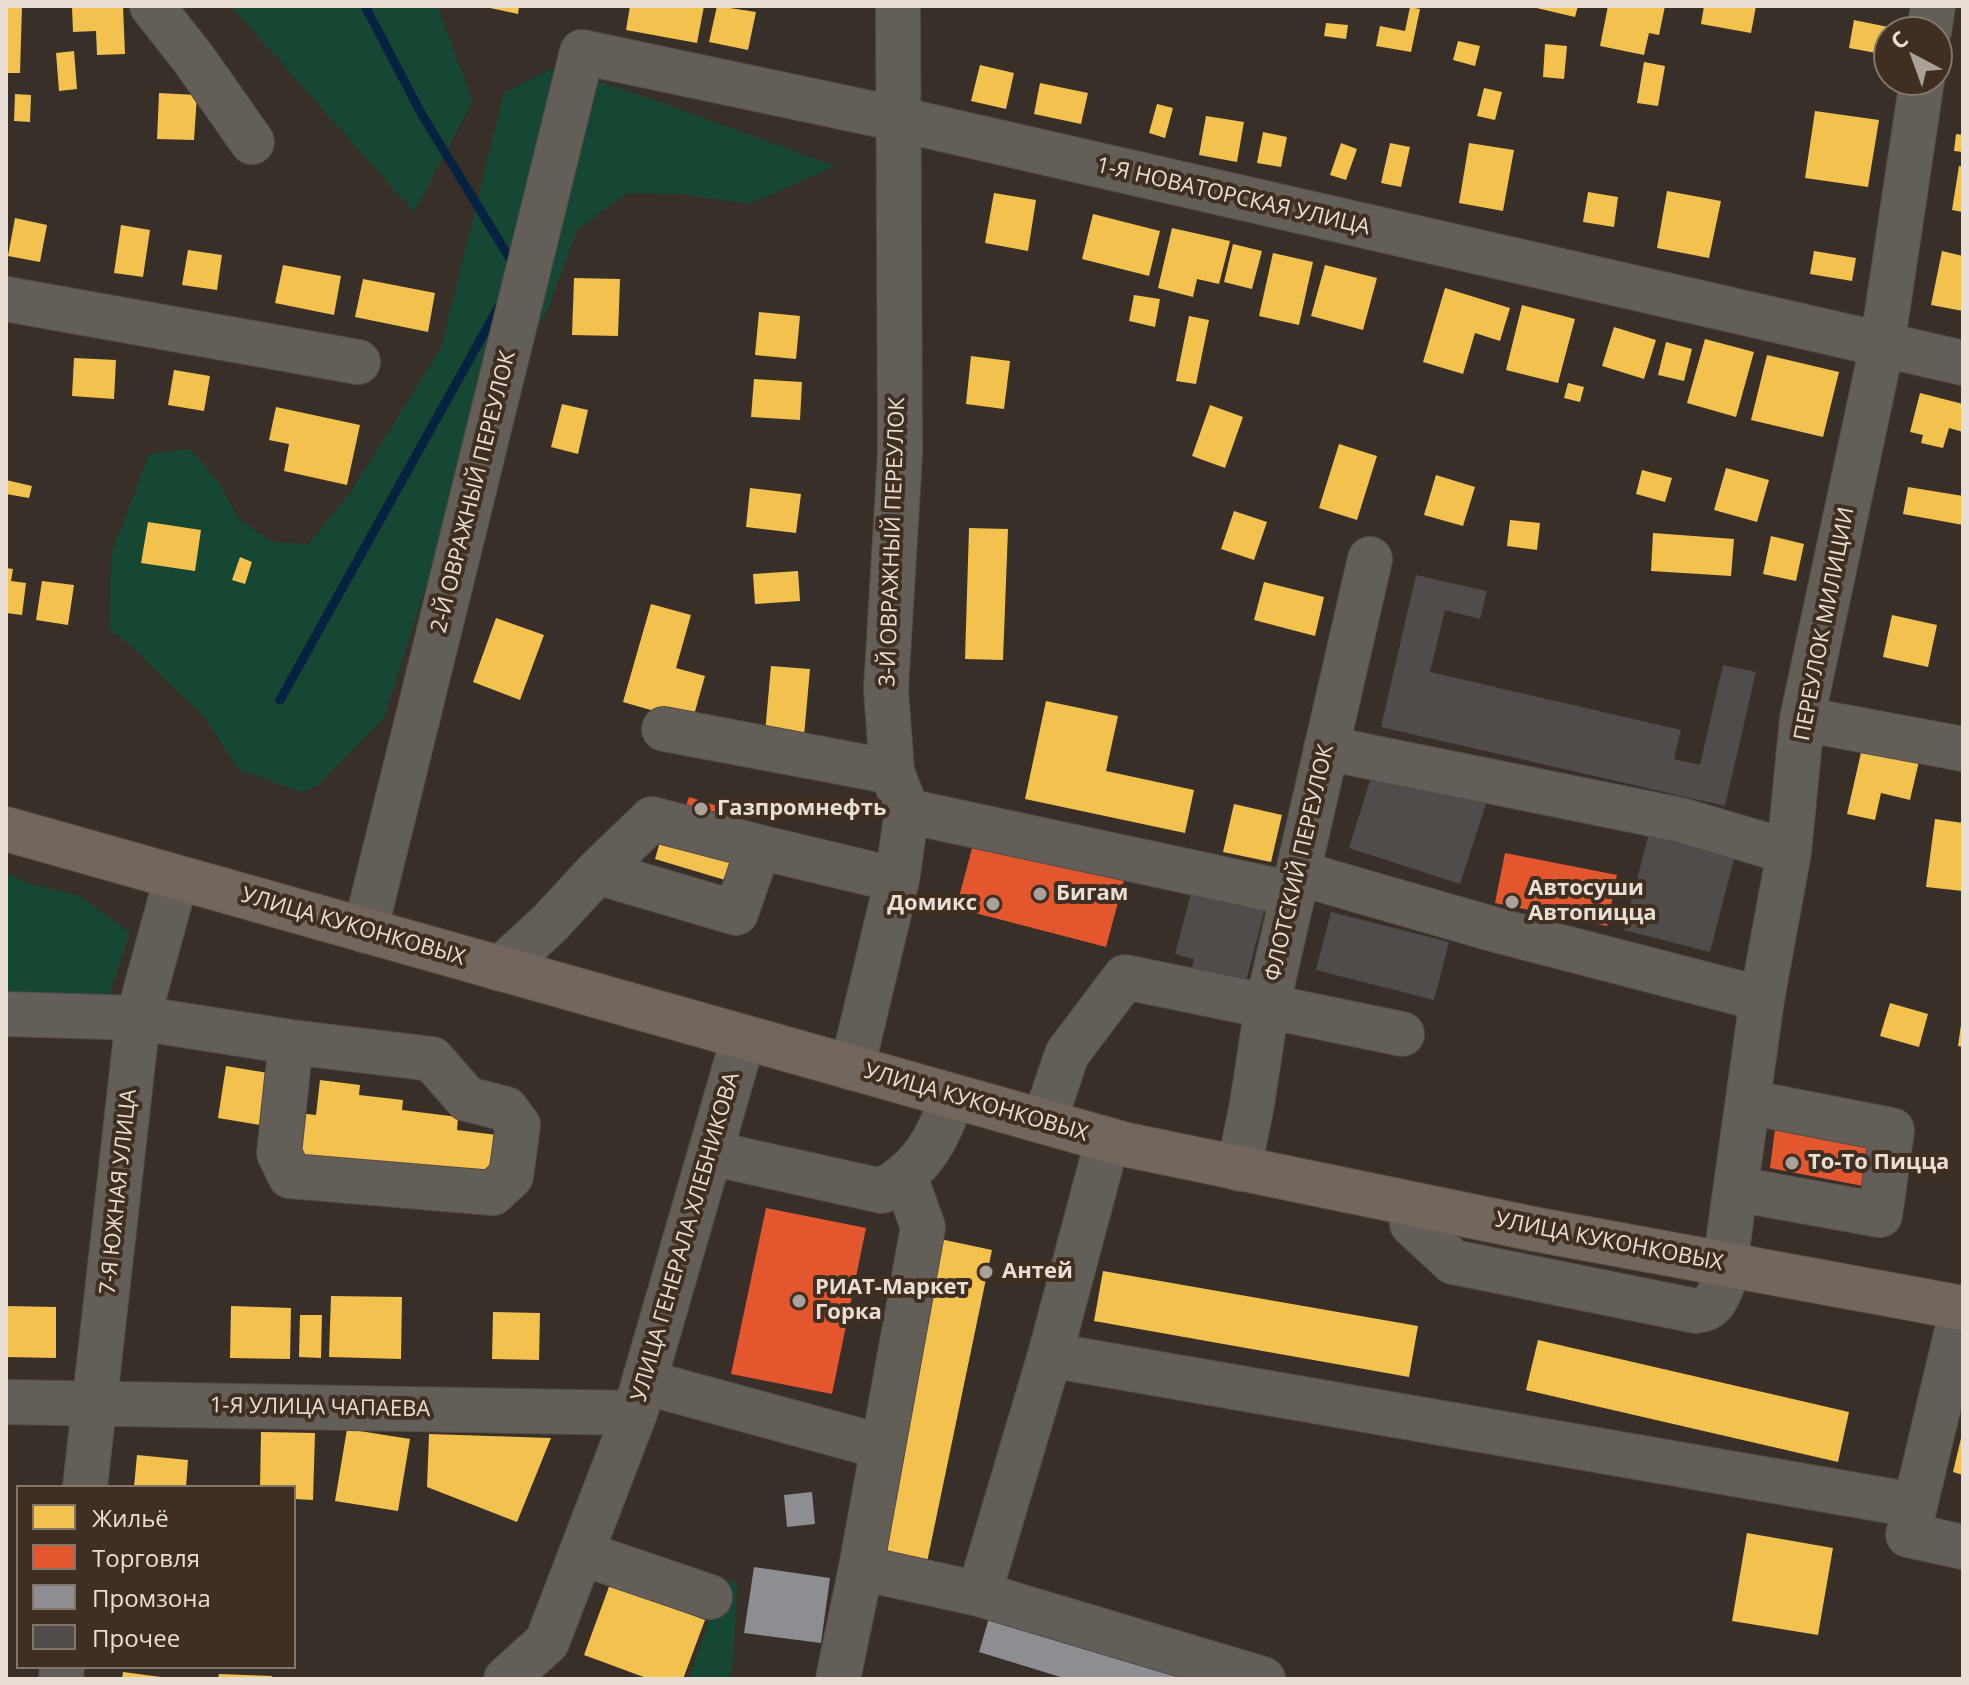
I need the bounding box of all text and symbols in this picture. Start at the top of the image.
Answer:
north arrow [1873,16,1953,96]
text: С [1883,23,1914,55]
street label: 1-Я НОВАТОРСКАЯ УЛИЦА [1094,153,1372,241]
street label: 2-Й ОВРАЖНЫЙ ПЕРЕУЛОК [426,348,522,636]
street label: 3-Й ОВРАЖНЫЙ ПЕРЕУЛОК [875,397,911,687]
street label: ПЕРЕУЛОК МИЛИЦИИ [1789,505,1861,743]
street label: ФЛОТСКИЙ ПЕРЕУЛОК [1260,742,1340,984]
place label: Газпромнефть [717,796,886,822]
marker: Газпромнефть [692,800,710,818]
place label: Автосуши Автопицца [1528,876,1657,928]
place label: Бигам [1056,881,1128,907]
street label: УЛИЦА КУКОНКОВЫХ [238,882,468,972]
marker: Бигам [1031,885,1049,903]
place label: Домикс [887,891,977,917]
marker: Автосуши Автопицца [1503,893,1521,911]
marker: Домикс [984,895,1002,913]
street label: УЛИЦА КУКОНКОВЫХ [861,1058,1091,1148]
street label: УЛИЦА ГЕНЕРАЛА ХЛЕБНИКОВА [626,1069,746,1405]
street label: 7-Я ЮЖНАЯ УЛИЦА [95,1088,143,1296]
place label: То-То Пицца [1808,1150,1949,1176]
marker: То-То Пицца [1783,1154,1801,1172]
street label: УЛИЦА КУКОНКОВЫХ [1493,1207,1725,1277]
place label: Антей [1002,1259,1073,1285]
marker: Антей [977,1263,995,1281]
place label: РИАТ-Маркет Горка [815,1275,969,1326]
marker: РИАТ-Маркет Горка [790,1292,808,1310]
street label: 1-Я УЛИЦА ЧАПАЕВА [210,1393,430,1423]
legend [16,1485,296,1669]
text: Жильё [92,1501,169,1534]
text: Торговля [92,1541,200,1574]
text: Промзона [92,1581,211,1614]
text: Прочее [92,1621,180,1654]

